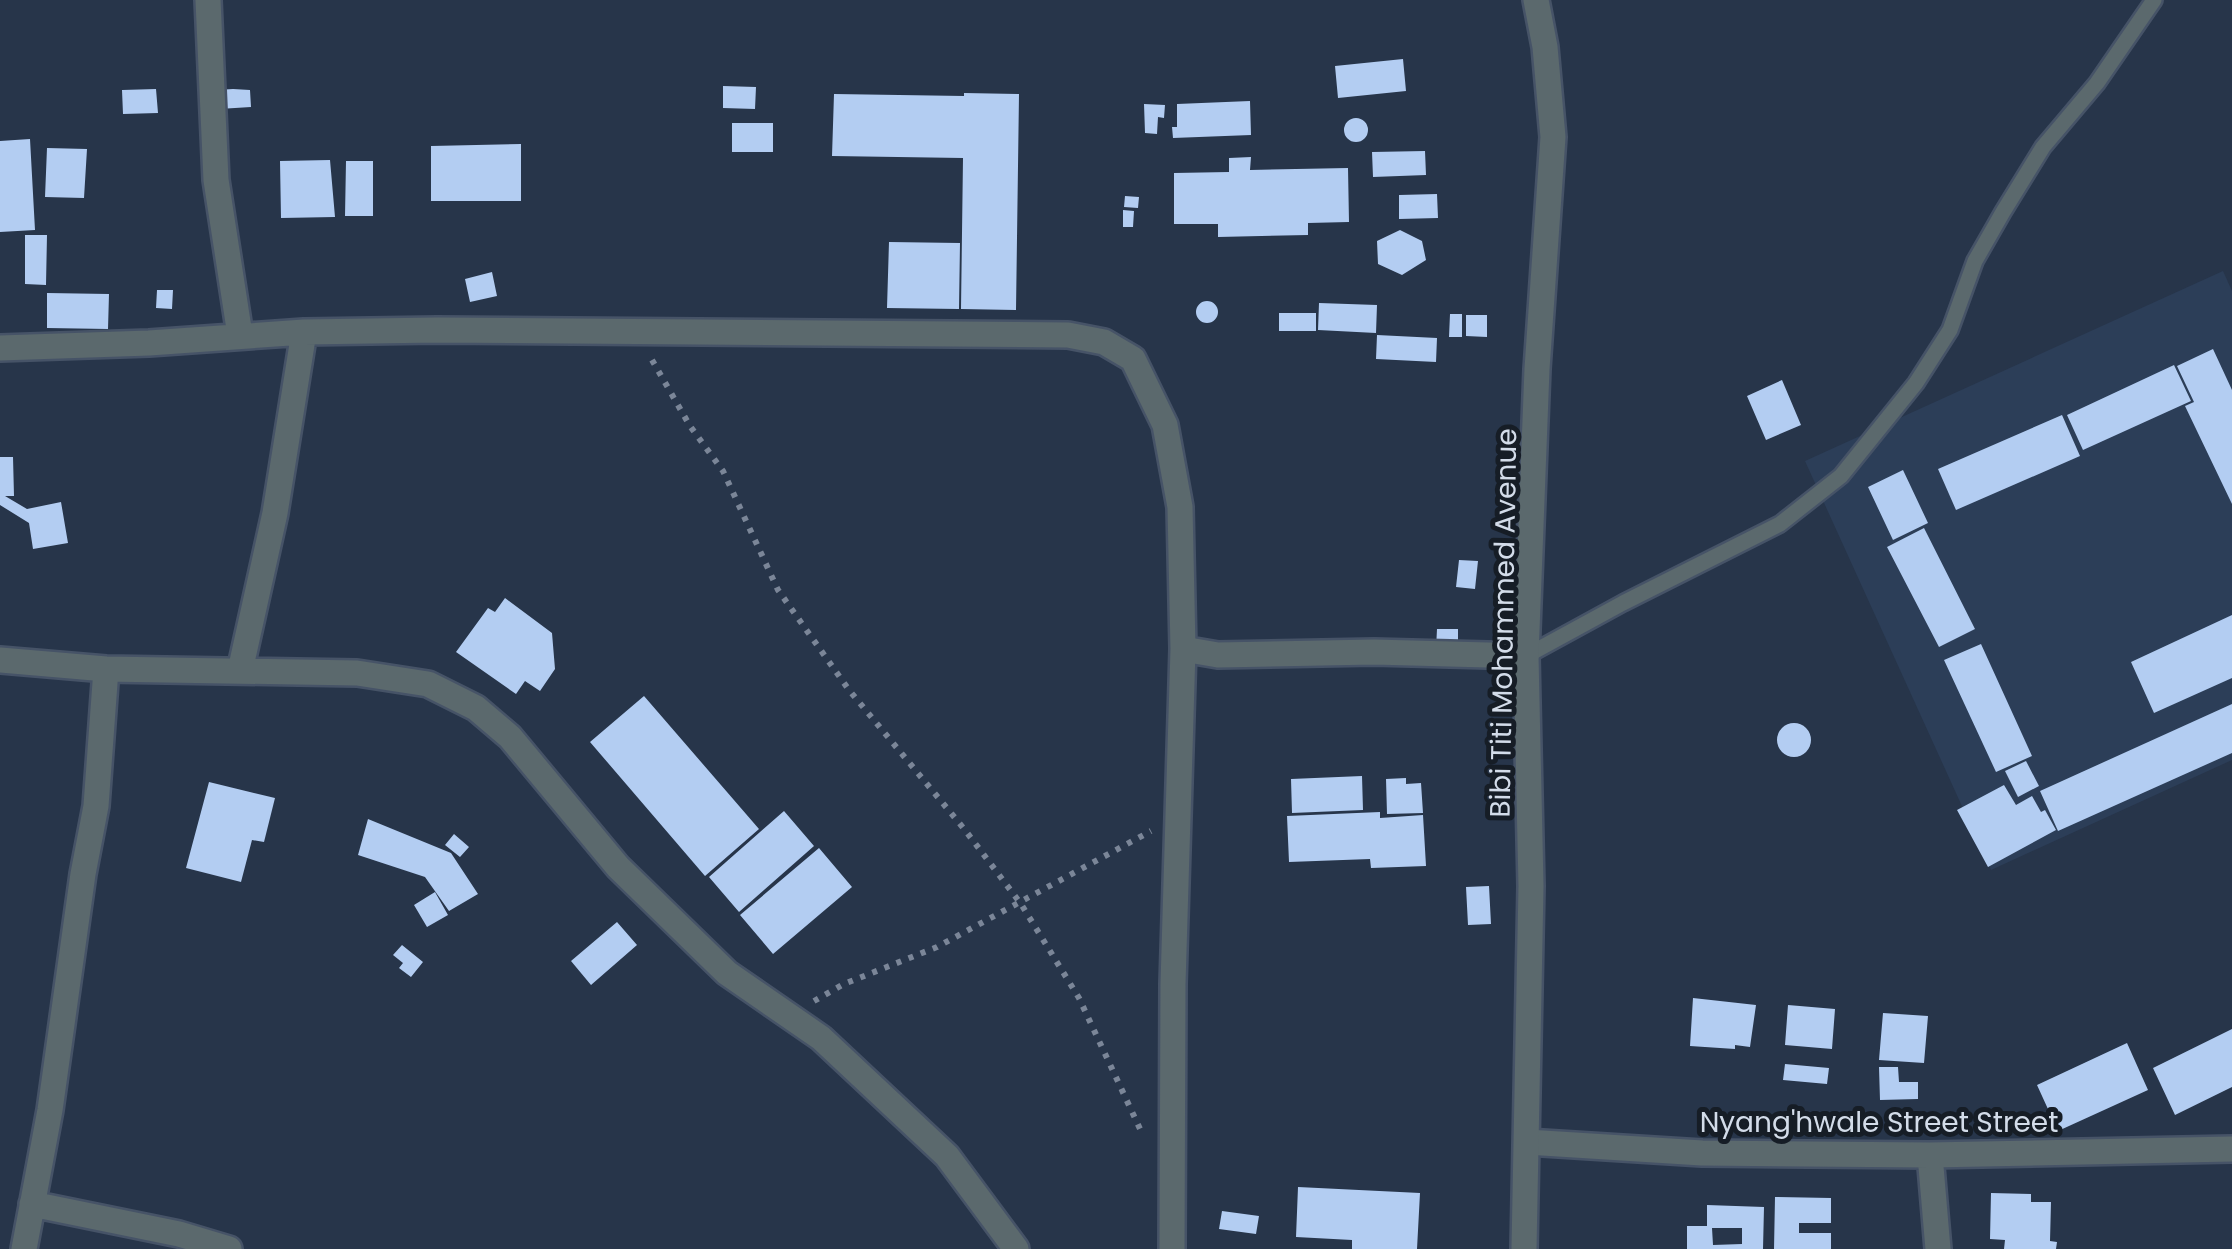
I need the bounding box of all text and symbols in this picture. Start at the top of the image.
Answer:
street label: Bibi Titi Mohammed Avenue [1481,428,1526,818]
street label: Nyang'hwale Street Street [1700,1103,2058,1142]

